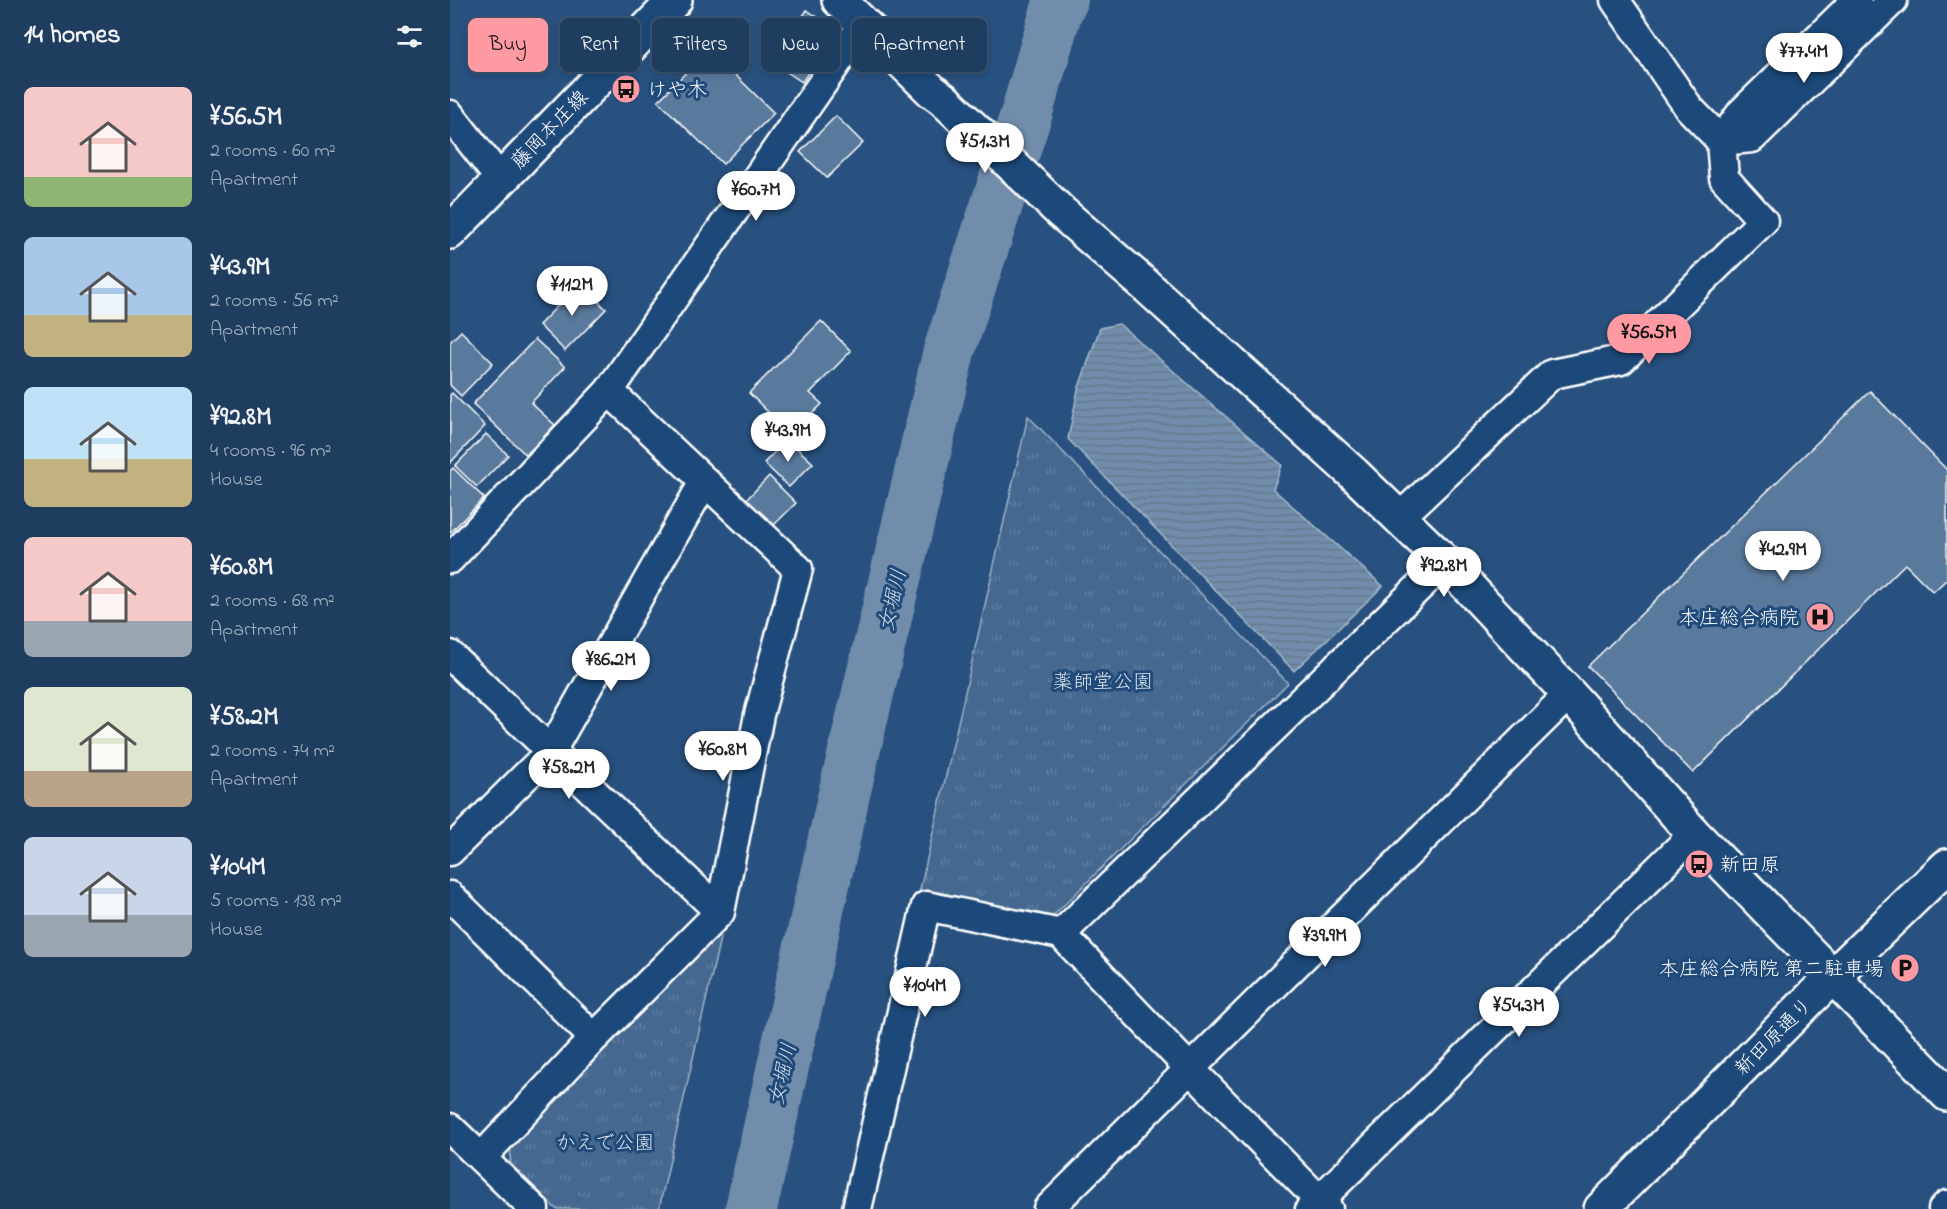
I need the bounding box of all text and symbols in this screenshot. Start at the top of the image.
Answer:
text: 14 homes [24,17,120,55]
chip: Buy [468,18,548,72]
chip: Rent [560,18,640,72]
chip: Filters [652,18,749,72]
chip: New [761,18,840,72]
chip: Apartment [852,18,987,72]
icon: filters [393,20,426,53]
pin: ¥77.4M [1755,33,1853,84]
text: ¥77.4M [1780,38,1828,67]
bus stop icon: けや木 [610,73,642,105]
place label: けや木 [647,77,707,106]
street label: 藤岡本庄線 [506,85,596,177]
text: ¥56.5M [210,99,282,137]
icon: home [72,111,144,183]
pin: ¥51.3M [936,123,1034,174]
text: ¥51.3M [960,128,1010,157]
text: 2 rooms · 60 m² [210,137,336,166]
text: Apartment [210,166,298,195]
pin: ¥60.7M [707,171,805,222]
text: ¥60.7M [731,176,781,205]
text: ¥43.9M [210,249,271,287]
icon: home [72,261,144,333]
pin: ¥112M [530,266,614,317]
text: ¥112M [551,271,593,300]
text: 2 rooms · 56 m² [210,287,339,316]
pin: ¥56.5M [1600,314,1698,365]
text: Apartment [210,316,298,345]
text: ¥56.5M [1621,319,1677,348]
text: ¥92.8M [210,399,272,437]
icon: home [72,411,144,483]
pin: ¥43.9M [739,412,837,463]
text: ¥43.9M [765,417,811,446]
text: 4 rooms · 96 m² [210,437,331,466]
text: House [210,466,263,495]
pin: ¥42.9M [1734,531,1832,582]
text: ¥42.9M [1759,536,1807,565]
pin: ¥92.8M [1395,547,1493,598]
text: ¥60.8M [210,549,274,587]
text: ¥92.8M [1420,552,1468,581]
icon: home [72,561,144,633]
water label: 女堀川 [872,566,916,635]
text: 2 rooms · 68 m² [210,587,335,616]
hospital icon: 本庄総合病院 [1804,601,1836,633]
place label: 本庄総合病院 [1679,605,1799,634]
text: Apartment [210,616,298,645]
pin: ¥86.2M [562,641,660,692]
text: ¥86.2M [586,646,636,675]
park label: 薬師堂公園 [1053,669,1153,698]
text: ¥58.2M [210,699,279,737]
icon: home [72,711,144,783]
pin: ¥60.8M [674,731,772,782]
text: ¥60.8M [699,736,747,765]
text: 2 rooms · 74 m² [210,737,335,766]
pin: ¥58.2M [520,749,618,800]
text: ¥58.2M [543,754,595,783]
text: Apartment [210,766,298,795]
bus stop icon: 新田原 [1683,848,1715,880]
text: ¥104M [210,849,266,887]
place label: 新田原 [1720,852,1780,881]
icon: home [72,861,144,933]
text: 5 rooms · 138 m² [210,887,342,916]
text: House [210,916,263,945]
pin: ¥39.9M [1276,917,1374,968]
text: ¥39.9M [1303,922,1347,951]
parking icon: 本庄総合病院 第二駐車場 [1889,952,1921,984]
place label: 本庄総合病院 第二駐車場 [1659,956,1884,985]
pin: ¥104M [883,967,967,1018]
text: ¥104M [903,972,947,1001]
pin: ¥54.3M [1470,987,1568,1038]
text: ¥54.3M [1493,992,1545,1021]
street label: 新田原通り [1729,992,1820,1083]
water label: 女堀川 [762,1040,806,1109]
park label: かえで公園 [556,1130,654,1159]

